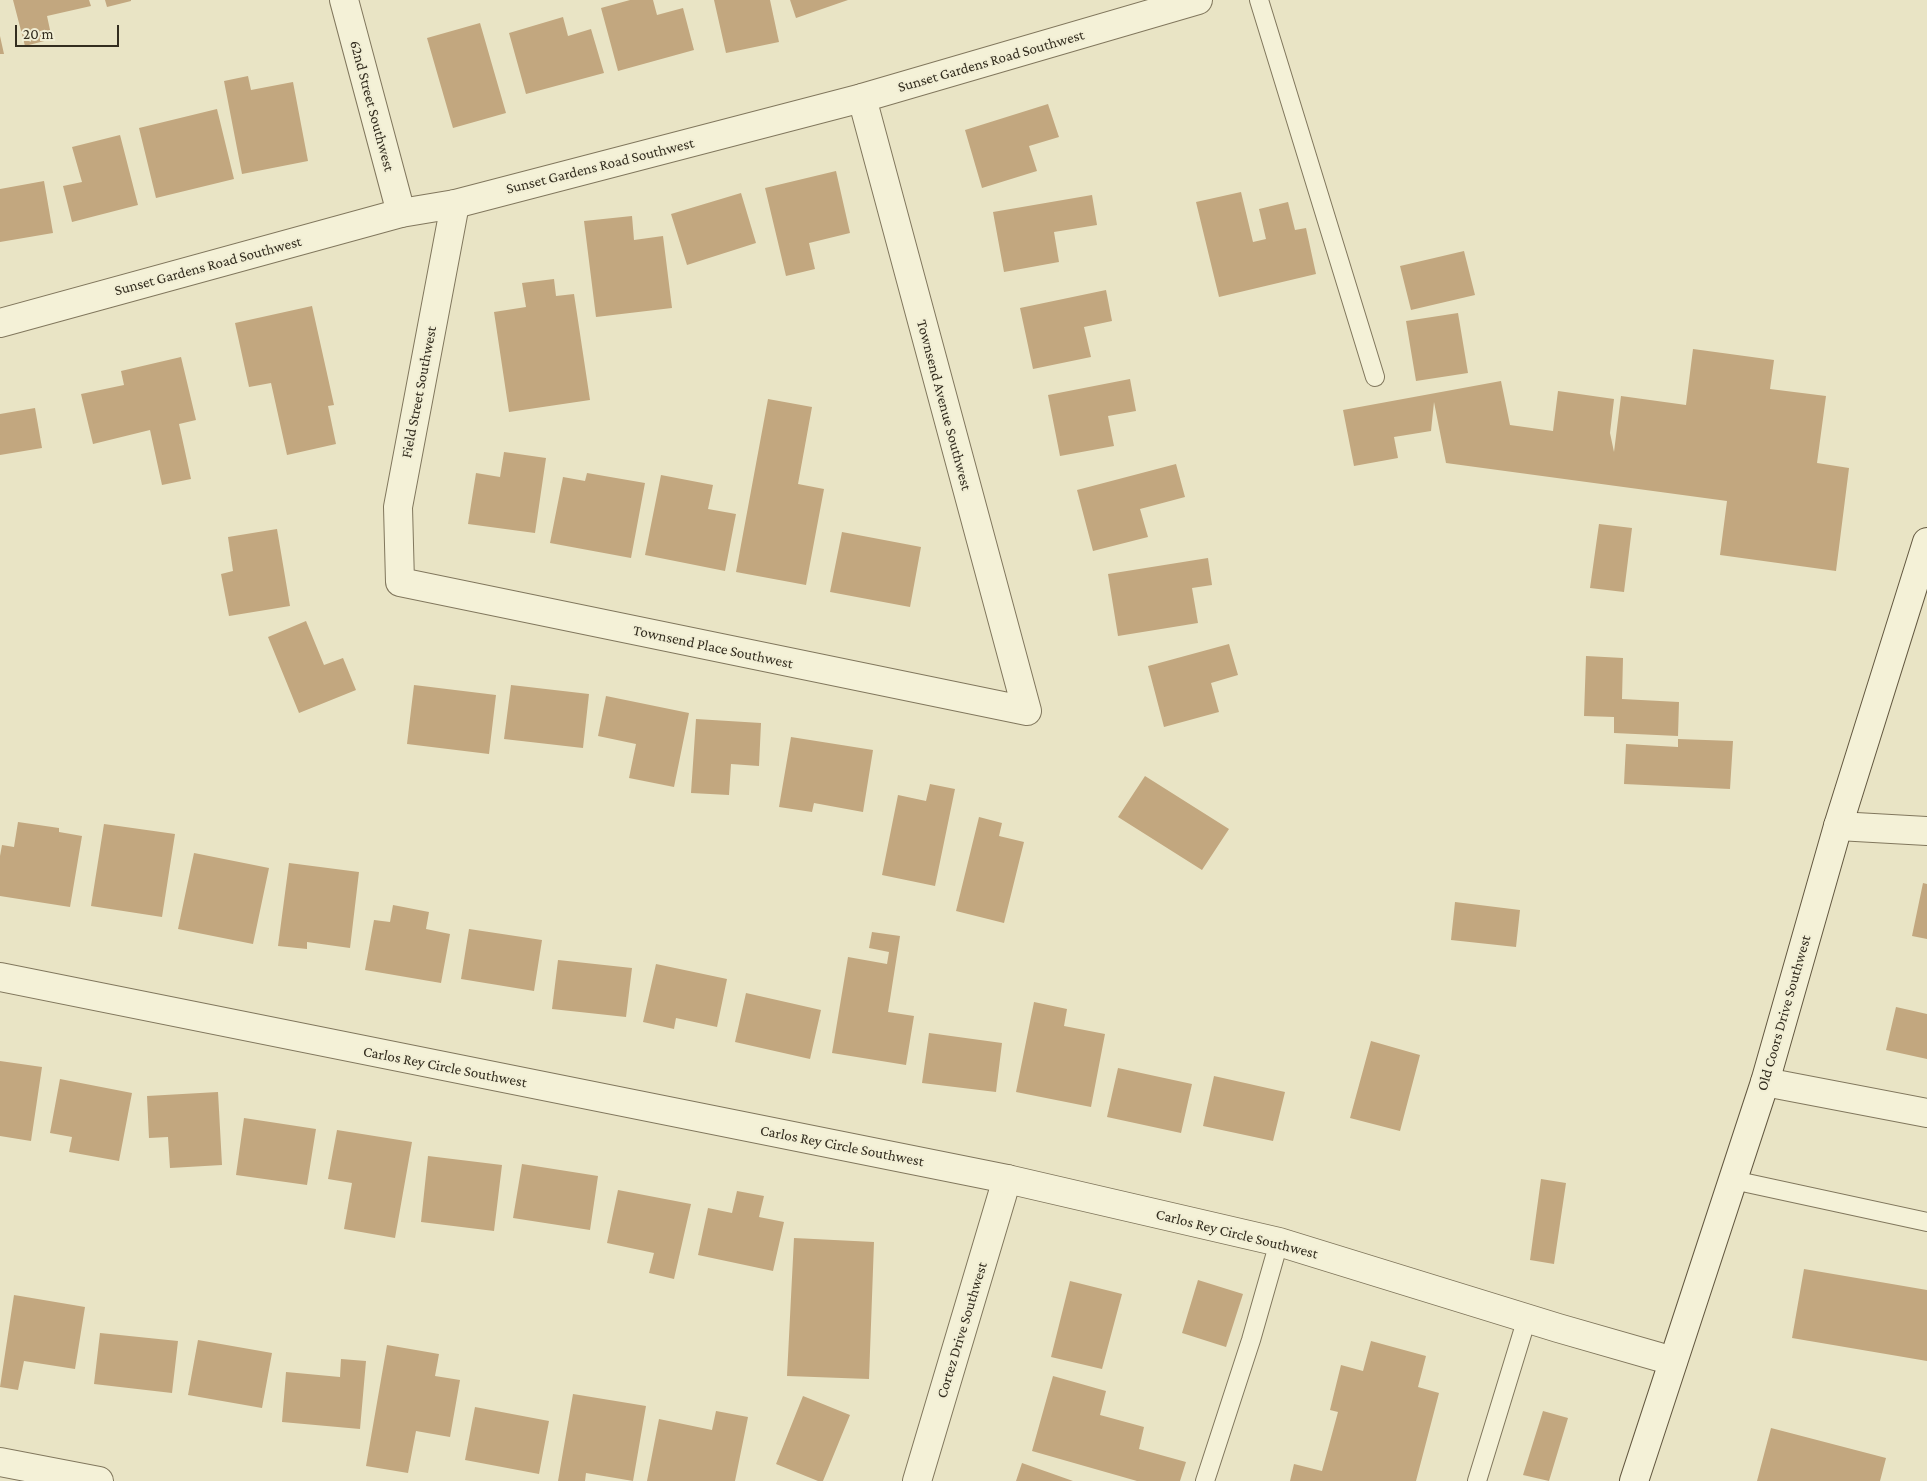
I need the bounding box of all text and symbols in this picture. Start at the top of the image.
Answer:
scale bar [18,15,121,47]
text: 20 m [23,26,54,42]
street label: Sunset Gardens Road Southwest [896,26,1086,96]
street label: 62nd Street Southwest [346,38,398,174]
street label: Sunset Gardens Road Southwest [504,134,696,198]
street label: Sunset Gardens Road Southwest [112,232,304,300]
street label: Townsend Avenue Southwest [913,318,975,492]
street label: Field Street Southwest [397,324,441,460]
street label: Townsend Place Southwest [631,621,795,673]
street label: Old Coors Drive Southwest [1753,933,1815,1093]
street label: Carlos Rey Circle Southwest [362,1042,528,1092]
street label: Carlos Rey Circle Southwest [759,1121,925,1171]
street label: Carlos Rey Circle Southwest [1154,1205,1320,1263]
street label: Cortez Drive Southwest [933,1260,991,1400]

